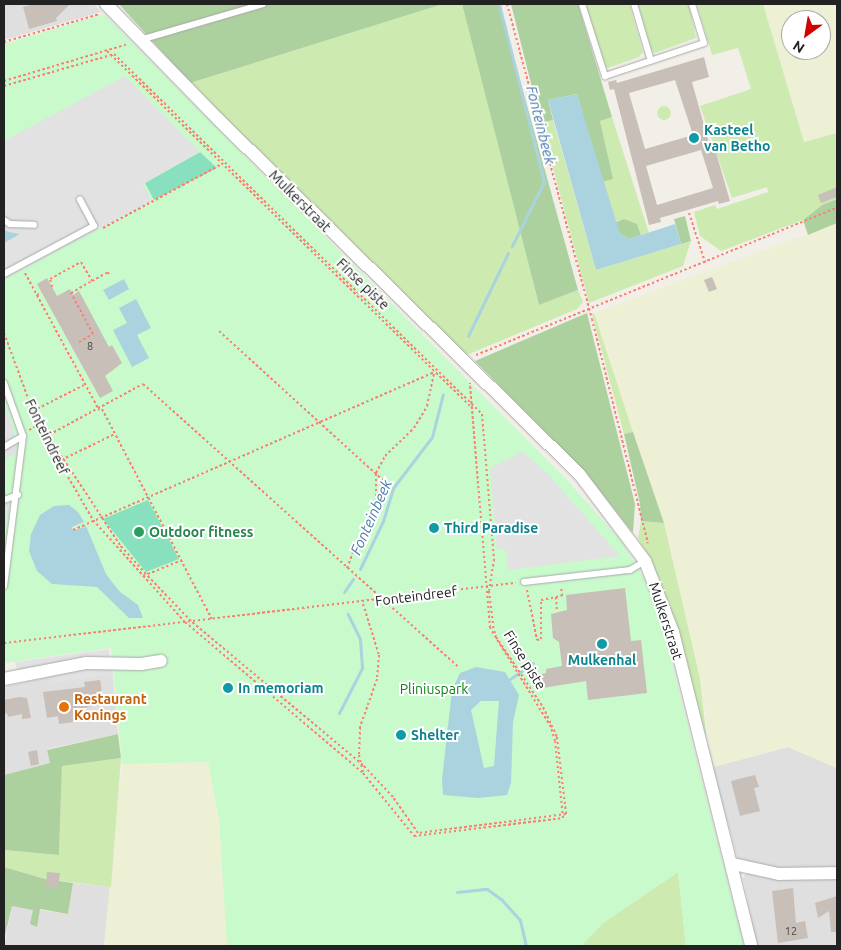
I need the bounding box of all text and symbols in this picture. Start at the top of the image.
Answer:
north arrow [781,10,831,60]
text: N [790,37,807,56]
water label: Fonteinbeek [523,84,559,166]
place label: Kasteel van Betho [704,122,770,154]
marker: Kasteel van Betho [688,132,700,144]
street label: Mulkerstraat [266,167,334,235]
street label: Finse piste [333,255,393,313]
house number: 8 [87,339,93,353]
street label: Fonteindreef [21,396,73,478]
water label: Fonteinbeek [346,477,396,557]
place label: Third Paradise [444,520,538,536]
marker: Third Paradise [428,522,440,534]
place label: Outdoor fitness [149,524,253,540]
marker: Outdoor fitness [133,526,145,538]
street label: Mulkerstraat [646,580,686,662]
street label: Fonteindreef [374,583,458,609]
street label: Finse piste [500,627,550,693]
marker: Mulkenhal [596,638,608,650]
place label: Mulkenhal [568,652,636,668]
place label: In memoriam [238,680,324,696]
park label: Pliniuspark [400,681,468,697]
marker: In memoriam [222,682,234,694]
place label: Restaurant Konings [74,691,147,724]
marker: Restaurant Konings [58,701,70,713]
place label: Shelter [411,727,459,743]
marker: Shelter [395,729,407,741]
house number: 12 [785,924,797,938]

